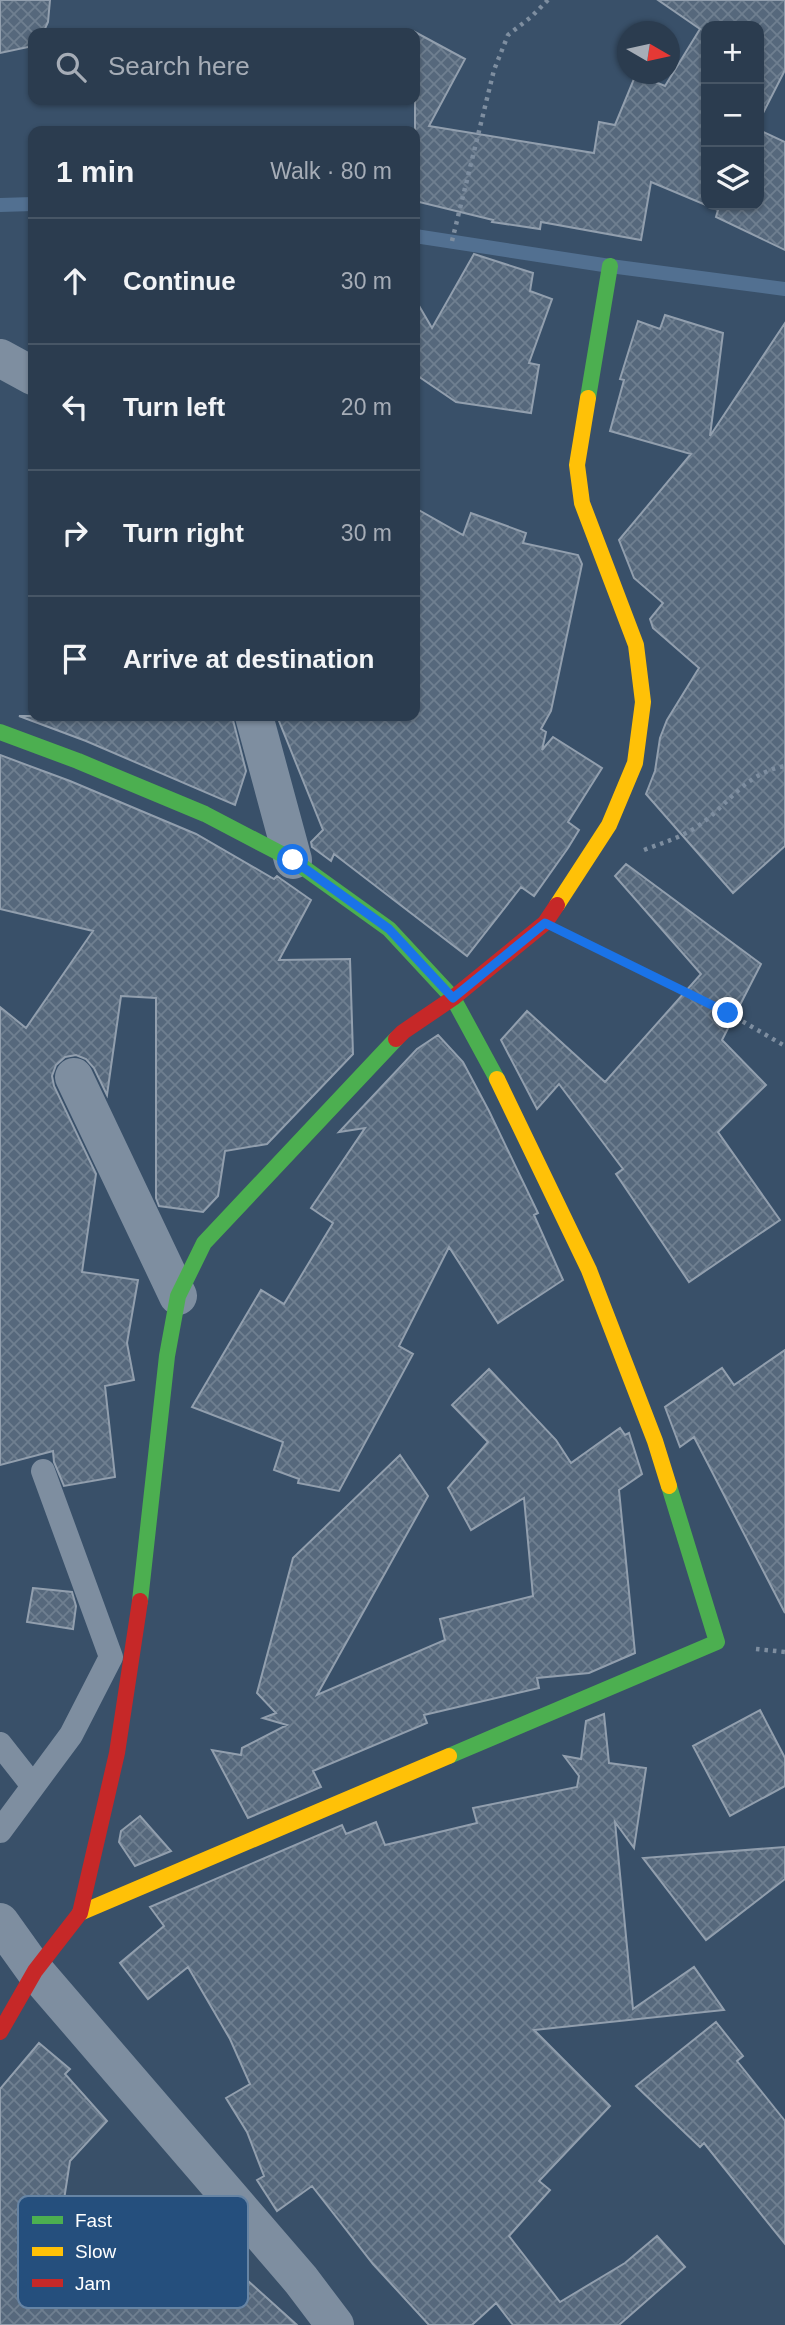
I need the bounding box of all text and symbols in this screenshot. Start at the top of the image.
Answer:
north arrow [617,21,680,84]
map controls [701,21,764,210]
button: + [701,21,764,84]
search box [28,28,420,105]
icon: search [52,48,90,86]
text: Search here [108,51,250,81]
button: − [701,84,764,147]
button: layers [701,147,764,210]
text: 1 min [56,155,134,188]
text: Walk · 80 m [270,158,392,184]
icon: ahead [56,262,94,300]
text: Continue [123,266,236,296]
text: 30 m [341,268,392,294]
icon: left [56,388,94,426]
text: Turn left [123,392,225,422]
text: 20 m [341,394,392,420]
icon: right [56,514,94,552]
text: Turn right [123,518,244,548]
text: 30 m [341,520,392,546]
icon: arrive [56,640,94,678]
text: Arrive at destination [123,644,374,674]
route start [277,844,308,875]
route end [712,997,743,1028]
legend [18,2196,248,2308]
text: Fast [75,2210,113,2231]
text: Slow [75,2241,116,2262]
text: Jam [75,2273,111,2294]

